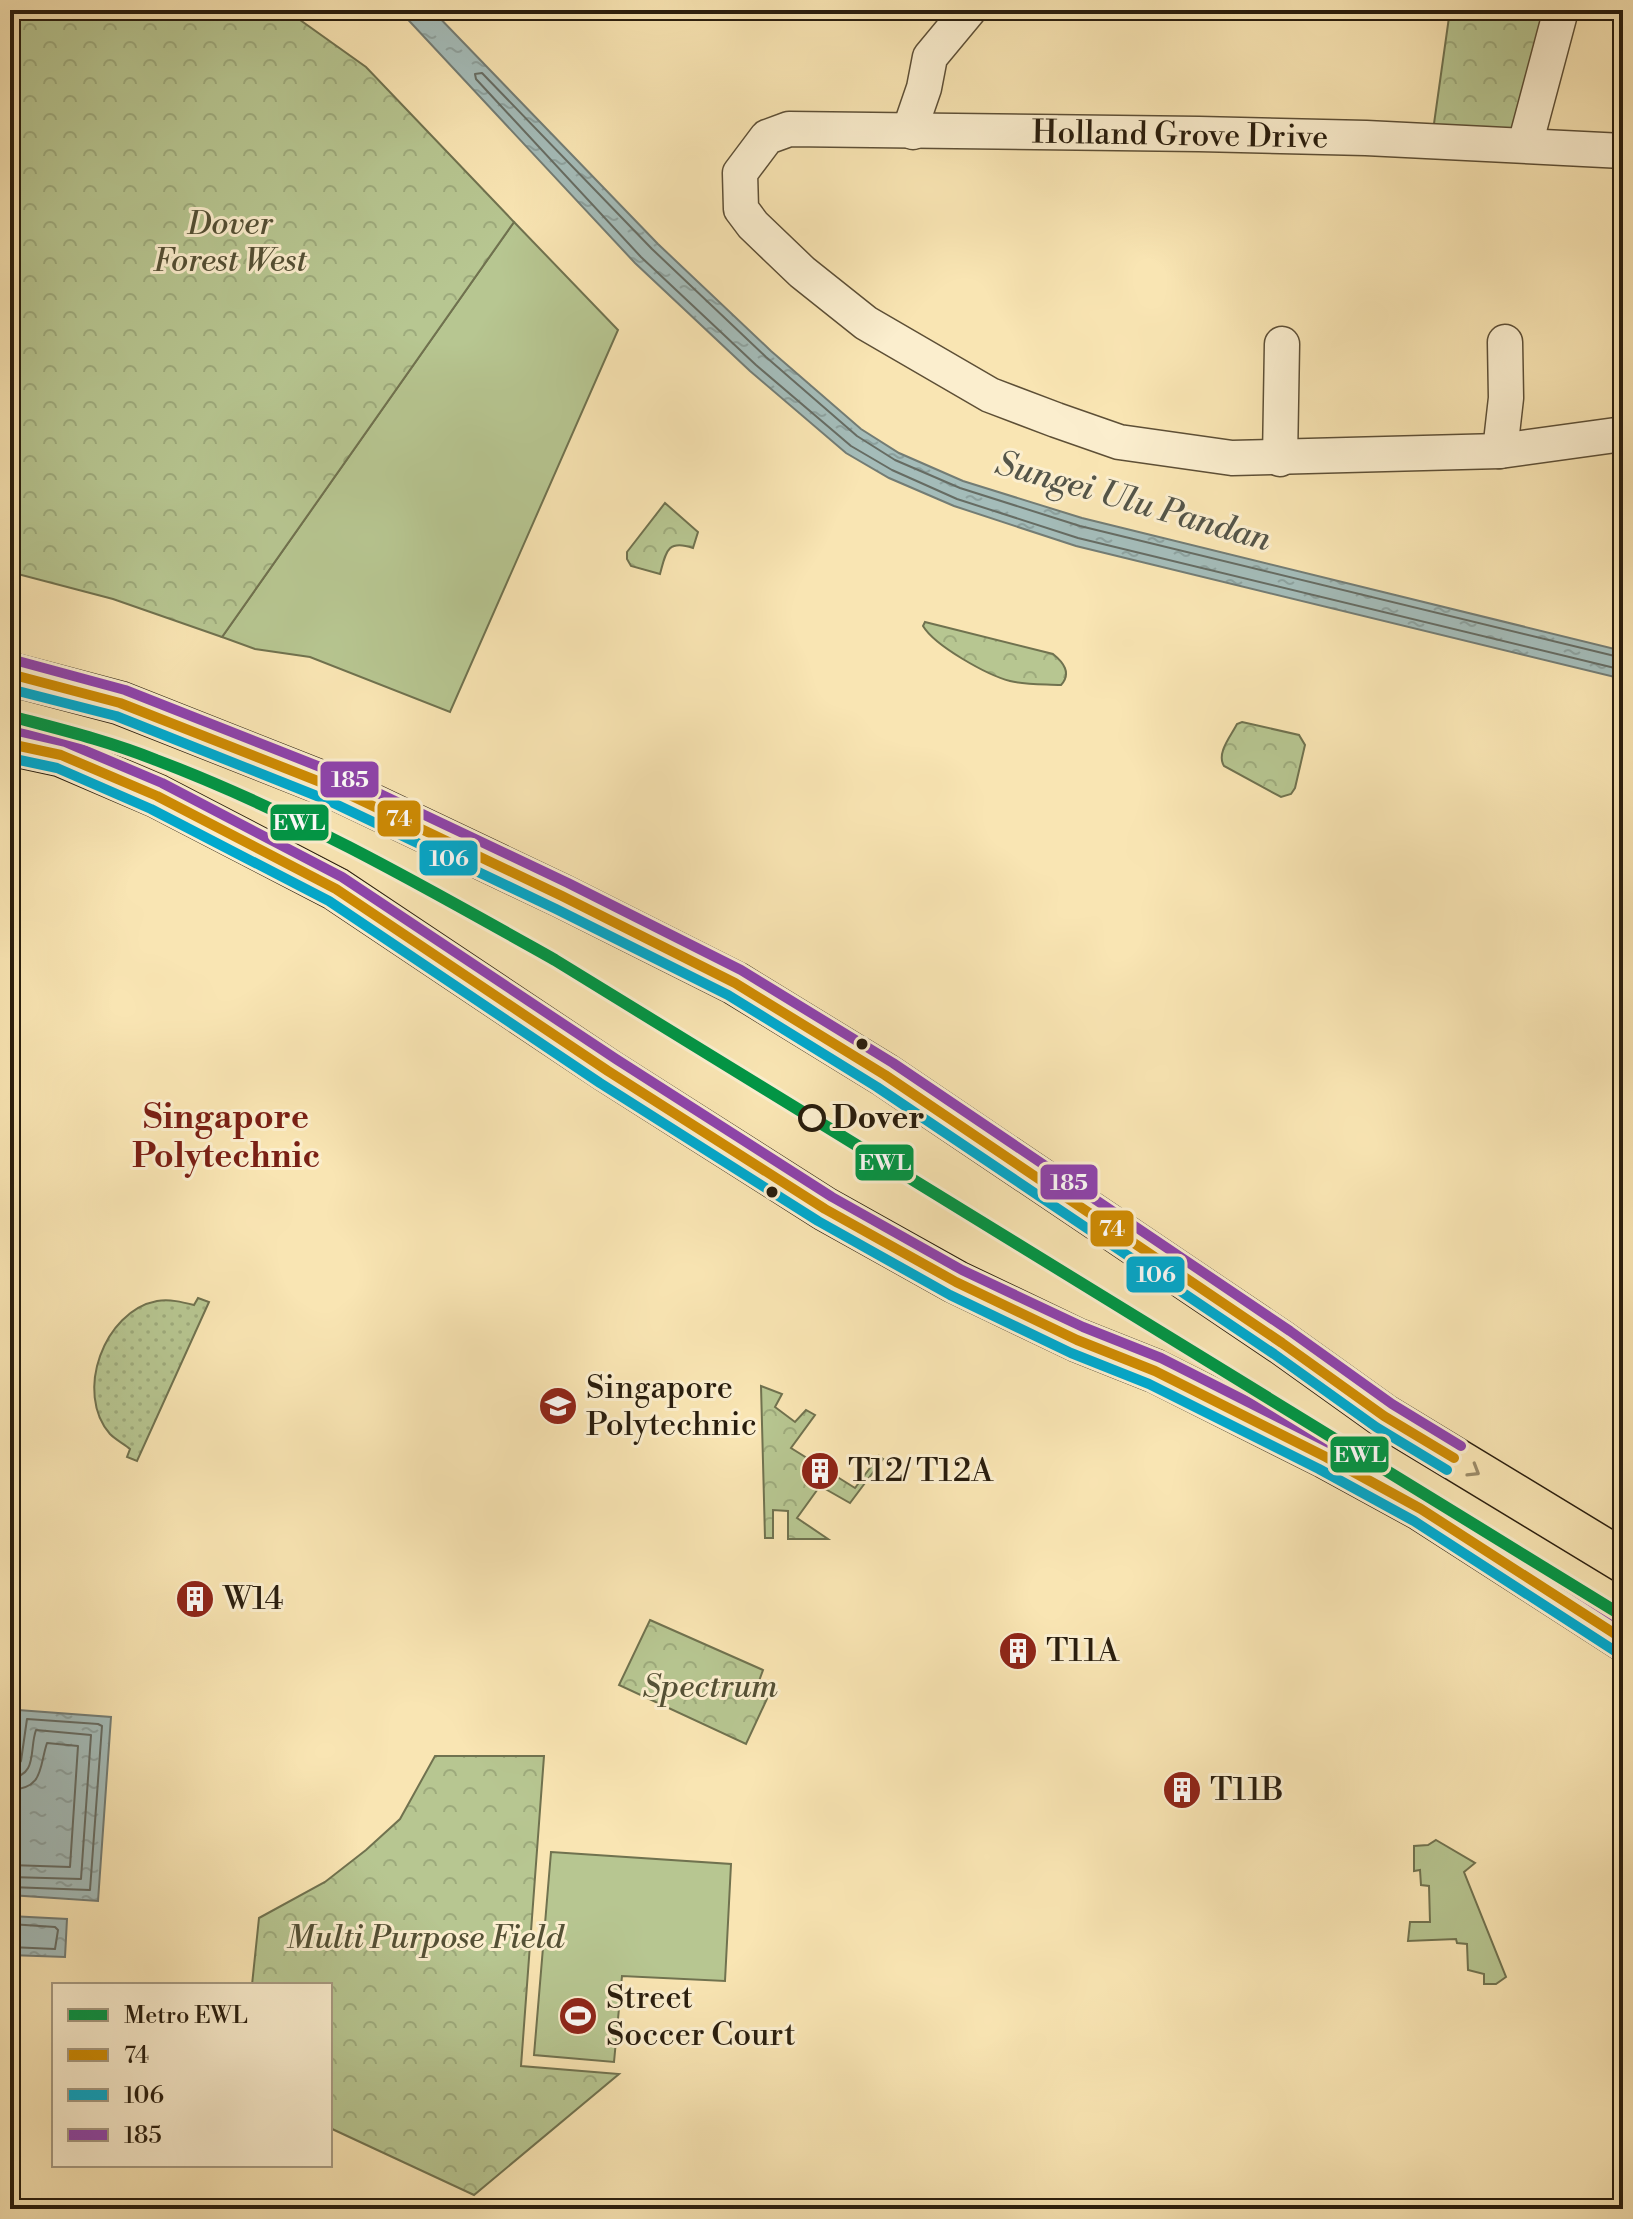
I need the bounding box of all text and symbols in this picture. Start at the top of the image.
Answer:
street label: Holland Grove Drive [1031,112,1329,158]
park label: Dover Forest West [153,204,307,281]
water label: Sungei Ulu Pandan [990,443,1276,562]
line badge: 185 [319,760,380,799]
text: 185 [331,767,369,794]
line badge: 74 [376,799,422,838]
line badge: EWL [269,803,330,842]
text: 74 [386,806,412,833]
text: EWL [273,810,325,837]
line badge: 106 [418,839,479,877]
text: 106 [429,846,469,873]
unlabelled marker [854,1036,870,1052]
district label: Singapore Polytechnic [132,1097,320,1178]
place label: Dover [832,1098,925,1138]
marker: Dover [799,1105,825,1131]
line badge: EWL [854,1143,915,1182]
text: EWL [859,1150,911,1177]
line badge: 185 [1039,1163,1099,1201]
text: 185 [1050,1170,1088,1197]
unlabelled marker [764,1184,780,1200]
line badge: 74 [1089,1209,1135,1248]
text: 74 [1099,1216,1125,1243]
line badge: 106 [1125,1255,1186,1294]
text: 106 [1136,1262,1176,1289]
place label: Singapore Polytechnic [586,1368,757,1445]
school or university icon: Singapore Polytechnic [537,1385,579,1427]
line badge: EWL [1329,1435,1390,1474]
text: EWL [1334,1442,1386,1469]
building icon: T12/ T12A [799,1450,841,1492]
place label: T12/ T12A [848,1451,994,1491]
one-way arrow [1465,1461,1480,1477]
building icon: W14 [174,1578,216,1620]
place label: W14 [222,1579,284,1619]
building icon: T11A [997,1630,1039,1672]
place label: T11A [1046,1631,1120,1671]
park label: Spectrum [642,1667,779,1707]
building icon: T11B [1161,1769,1203,1811]
place label: T11B [1210,1770,1284,1810]
park label: Multi Purpose Field [286,1918,566,1958]
place label: Street Soccer Court [606,1978,796,2055]
legend [52,1983,332,2167]
sports icon: Street Soccer Court [557,1995,599,2037]
text: Metro EWL [124,2001,248,2031]
text: 74 [124,2041,149,2071]
text: 106 [124,2081,164,2111]
text: 185 [124,2121,162,2151]

